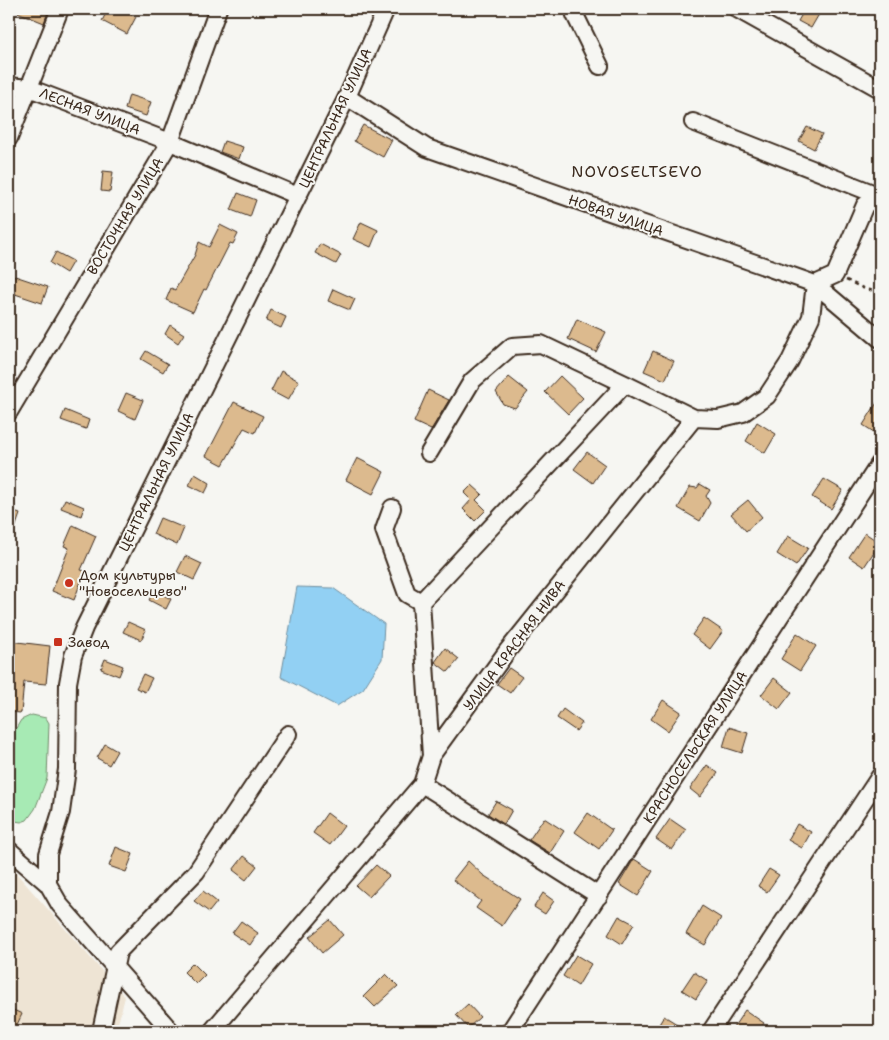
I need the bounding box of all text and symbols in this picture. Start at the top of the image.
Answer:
street label: ЦЕНТРАЛЬНАЯ УЛИЦА [295,45,375,191]
street label: ЛЕСНАЯ УЛИЦА [37,83,143,139]
street label: ВОСТОЧНАЯ УЛИЦА [83,154,167,278]
district label: NOVOSELTSEVO [571,161,703,182]
street label: НОВАЯ УЛИЦА [566,190,666,240]
street label: ЦЕНТРАЛЬНАЯ УЛИЦА [114,409,198,555]
place label: Дом культуры "Новосельцево" [79,566,187,600]
street label: УЛИЦА КРАСНАЯ НИВА [459,576,569,714]
marker: Дом культуры "Новосельцево" [63,577,75,589]
place label: Завод [68,633,110,651]
marker: Завод [52,636,64,648]
street label: КРАСНОСЕЛЬСКАЯ УЛИЦА [639,667,751,827]

